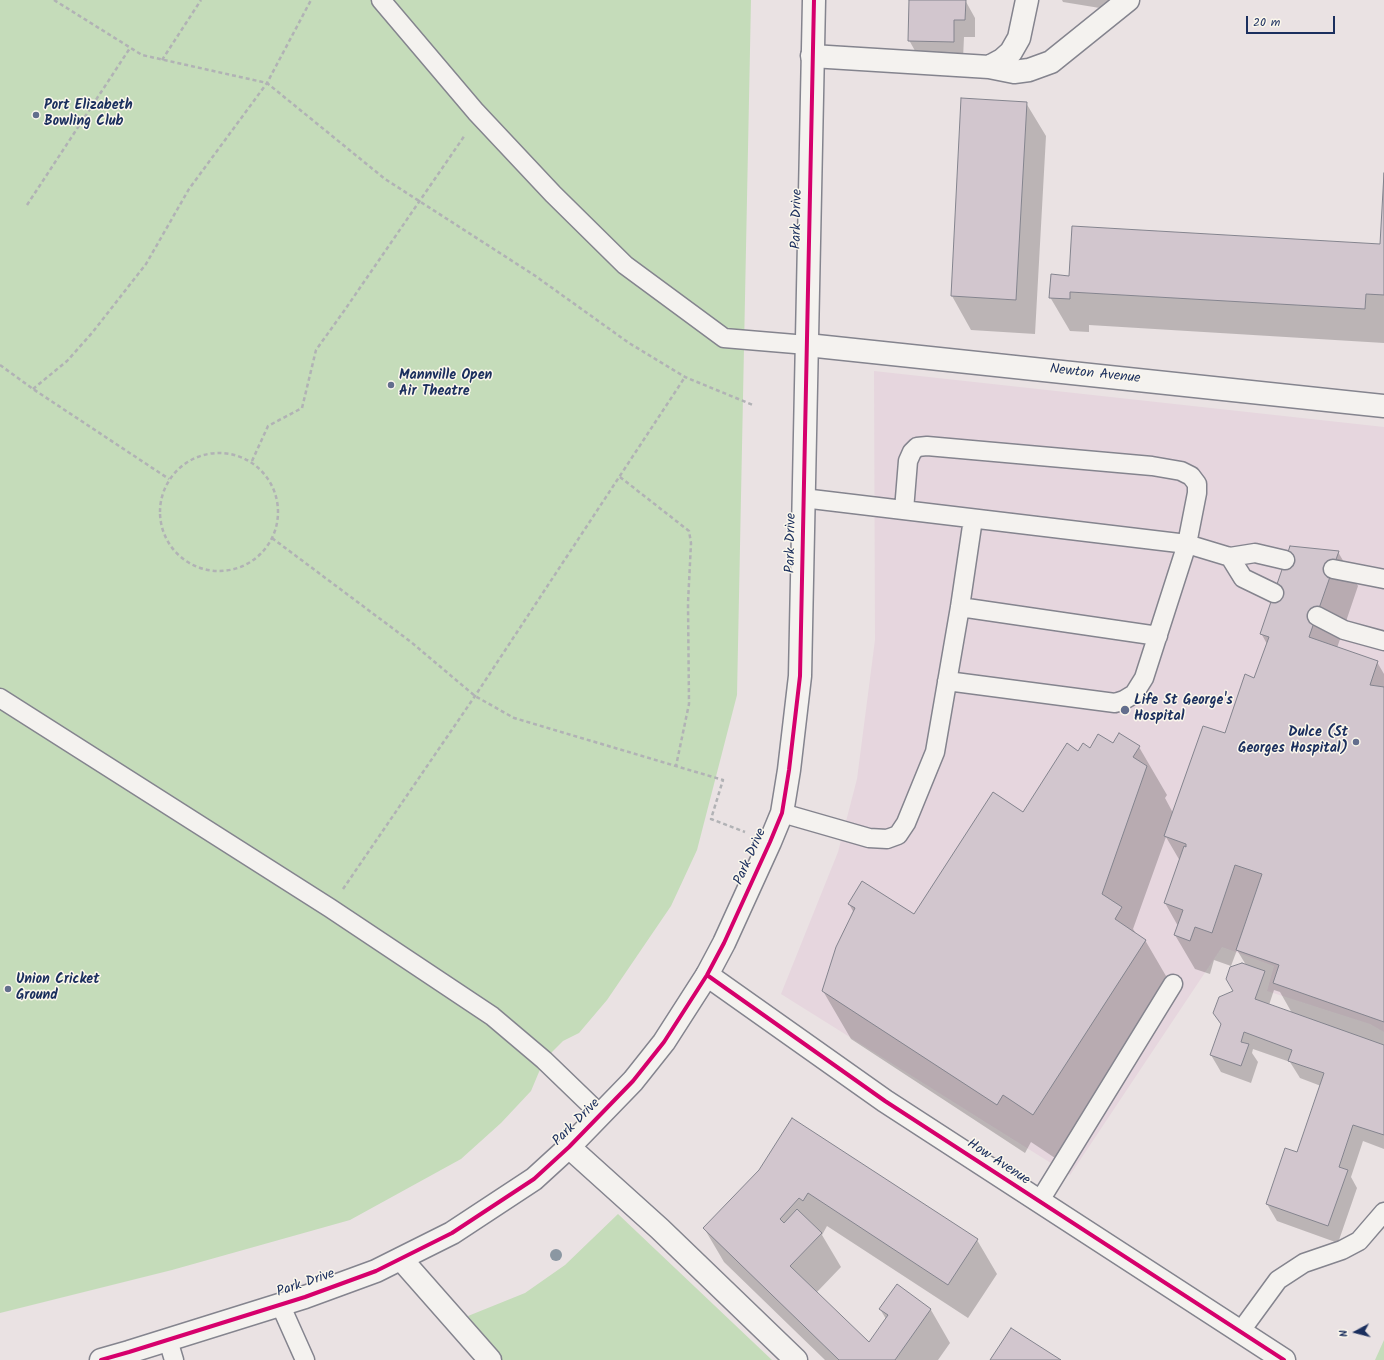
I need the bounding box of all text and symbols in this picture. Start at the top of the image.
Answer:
scale bar [1248,8,1337,34]
text: 20 m [1253,13,1280,32]
place label: Port Elizabeth Bowling Club [44,99,133,132]
marker: Port Elizabeth Bowling Club [31,110,41,120]
street label: Park Drive [789,189,807,249]
street label: Newton Avenue [1049,362,1141,388]
place label: Mannville Open Air Theatre [399,369,492,402]
marker: Mannville Open Air Theatre [386,380,396,390]
street label: Park Drive [783,513,801,573]
place label: Life St George's Hospital [1134,694,1233,726]
marker: Life St George's Hospital [1119,704,1131,716]
place label: Dulce (St Georges Hospital) [1238,726,1348,758]
marker: Dulce (St Georges Hospital) [1351,737,1361,747]
street label: Park Drive [731,826,771,888]
place label: Union Cricket Ground [16,973,99,1006]
marker: Union Cricket Ground [3,984,13,994]
street label: Park Drive [550,1096,604,1150]
street label: How Avenue [963,1136,1033,1190]
street label: Park Drive [275,1266,337,1302]
north arrow [1336,1312,1376,1352]
text: N [1335,1329,1353,1338]

